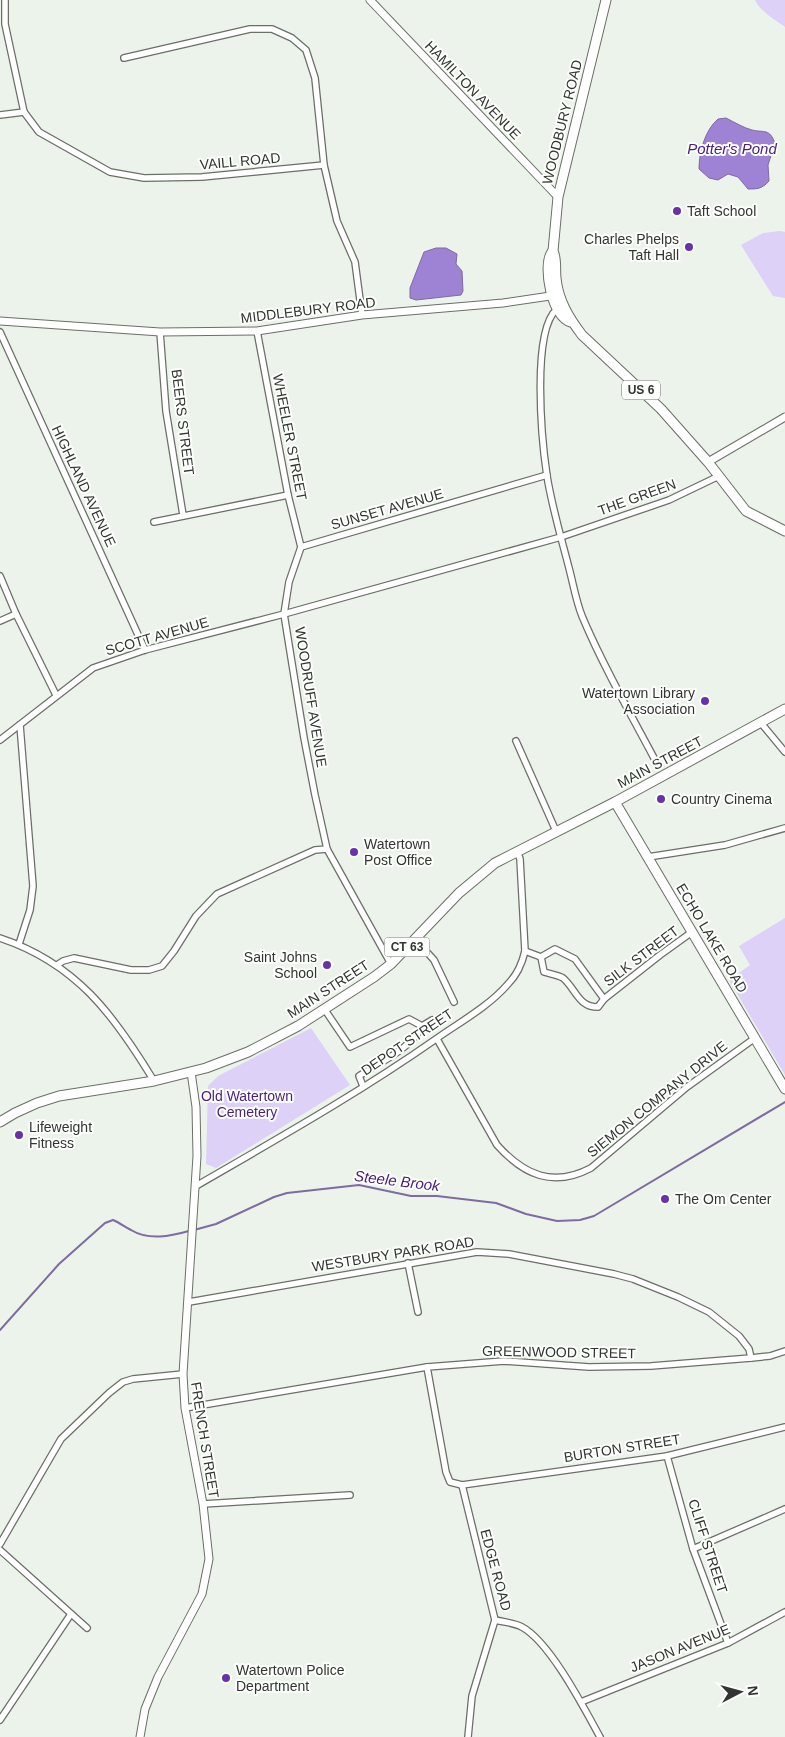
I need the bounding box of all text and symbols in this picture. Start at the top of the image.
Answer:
street label: HAMILTON AVENUE [422,37,524,143]
street label: WOODBURY ROAD [539,58,585,186]
water label: Potter's Pond [687,140,777,157]
street label: VAILL ROAD [199,150,281,172]
place label: Taft School [687,203,756,219]
marker: Taft School [671,205,683,217]
place label: Charles Phelps Taft Hall [584,231,679,263]
marker: Charles Phelps Taft Hall [683,241,695,253]
street label: MIDDLEBURY ROAD [240,294,376,326]
street label: BEERS STREET [169,368,197,476]
street label: WHEELER STREET [270,372,310,502]
road number: US 6 [622,380,660,400]
street label: HIGHLAND AVENUE [49,423,119,549]
street label: THE GREEN [596,476,678,518]
street label: SUNSET AVENUE [329,485,445,533]
street label: SCOTT AVENUE [103,614,211,658]
street label: WOODRUFF AVENUE [292,626,330,768]
place label: Watertown Library Association [582,685,695,717]
marker: Watertown Library Association [699,695,711,707]
street label: MAIN STREET [615,733,706,791]
place label: Country Cinema [671,791,772,807]
marker: Country Cinema [655,793,667,805]
place label: Watertown Post Office [364,836,432,868]
marker: Watertown Post Office [348,846,360,858]
street label: ECHO LAKE ROAD [673,881,751,995]
street label: SILK STREET [600,922,682,989]
road number: CT 63 [384,938,430,956]
place label: Saint Johns School [244,949,317,981]
street label: MAIN STREET [284,956,372,1021]
marker: Saint Johns School [321,959,333,971]
street label: DEPOT STREET [358,1005,456,1079]
street label: SIEMON COMPANY DRIVE [584,1038,730,1160]
park label: Old Watertown Cemetery [201,1088,293,1120]
place label: Lifeweight Fitness [29,1119,92,1151]
marker: Lifeweight Fitness [13,1129,25,1141]
water label: Steele Brook [353,1167,442,1194]
place label: The Om Center [675,1191,772,1207]
marker: The Om Center [659,1193,671,1205]
street label: WESTBURY PARK ROAD [311,1233,475,1275]
street label: GREENWOOD STREET [482,1343,637,1361]
street label: FRENCH STREET [188,1381,222,1500]
street label: BURTON STREET [563,1431,682,1465]
street label: CLIFF STREET [685,1497,731,1595]
street label: EDGE ROAD [477,1527,515,1613]
street label: JASON AVENUE [628,1621,732,1675]
place label: Watertown Police Department [236,1662,345,1694]
north arrow [715,1667,765,1717]
marker: Watertown Police Department [220,1672,232,1684]
text: N [744,1685,761,1697]

